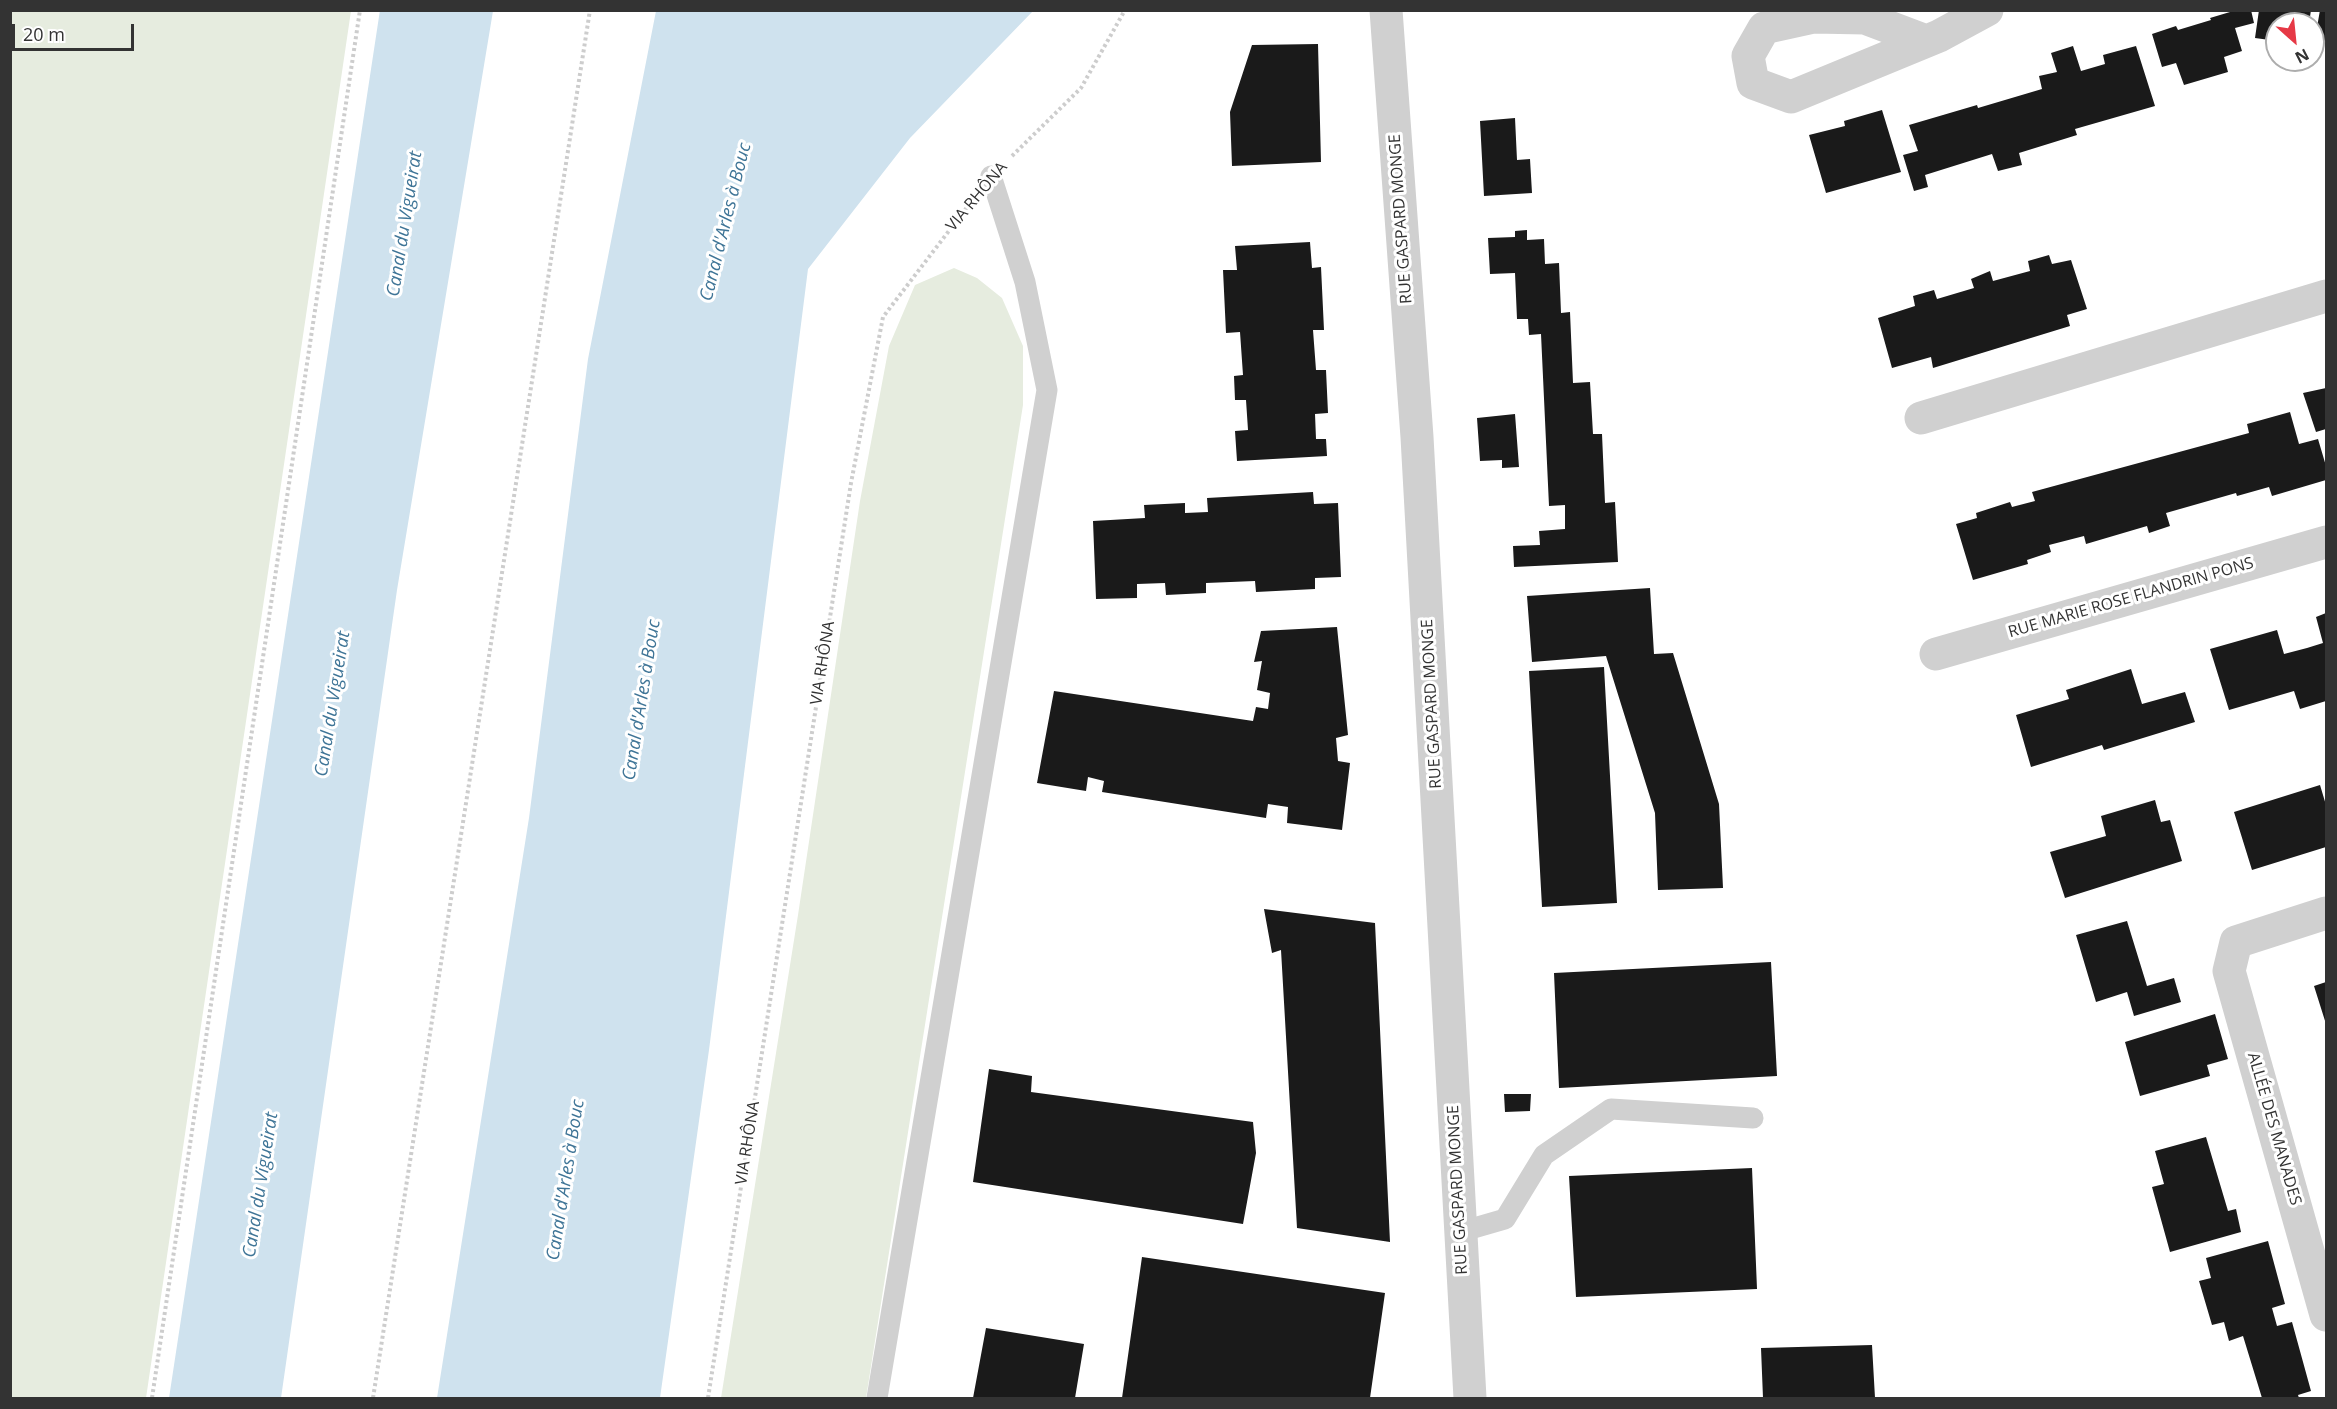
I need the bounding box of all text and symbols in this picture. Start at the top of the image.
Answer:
scale bar [15,12,136,50]
north arrow [2265,12,2325,72]
text: 20 m [23,22,65,46]
text: N [2291,43,2313,69]
street label: RUE GASPARD MONGE [1385,134,1417,304]
water label: Canal d'Arles à Bouc [696,141,756,303]
water label: Canal du Vigueirat [383,150,427,298]
street label: VIA RHÔNA [942,158,1012,236]
street label: RUE MARIE ROSE FLANDRIN PONS [2006,554,2256,642]
water label: Canal d'Arles à Bouc [619,618,665,782]
street label: RUE GASPARD MONGE [1418,619,1446,789]
street label: VIA RHÔNA [807,620,839,706]
water label: Canal du Vigueirat [311,630,355,778]
street label: ALLÉE DES MANADES [2243,1050,2305,1208]
water label: Canal d'Arles à Bouc [543,1098,589,1262]
street label: VIA RHÔNA [732,1100,764,1186]
street label: RUE GASPARD MONGE [1444,1105,1472,1275]
water label: Canal du Vigueirat [239,1111,283,1259]

